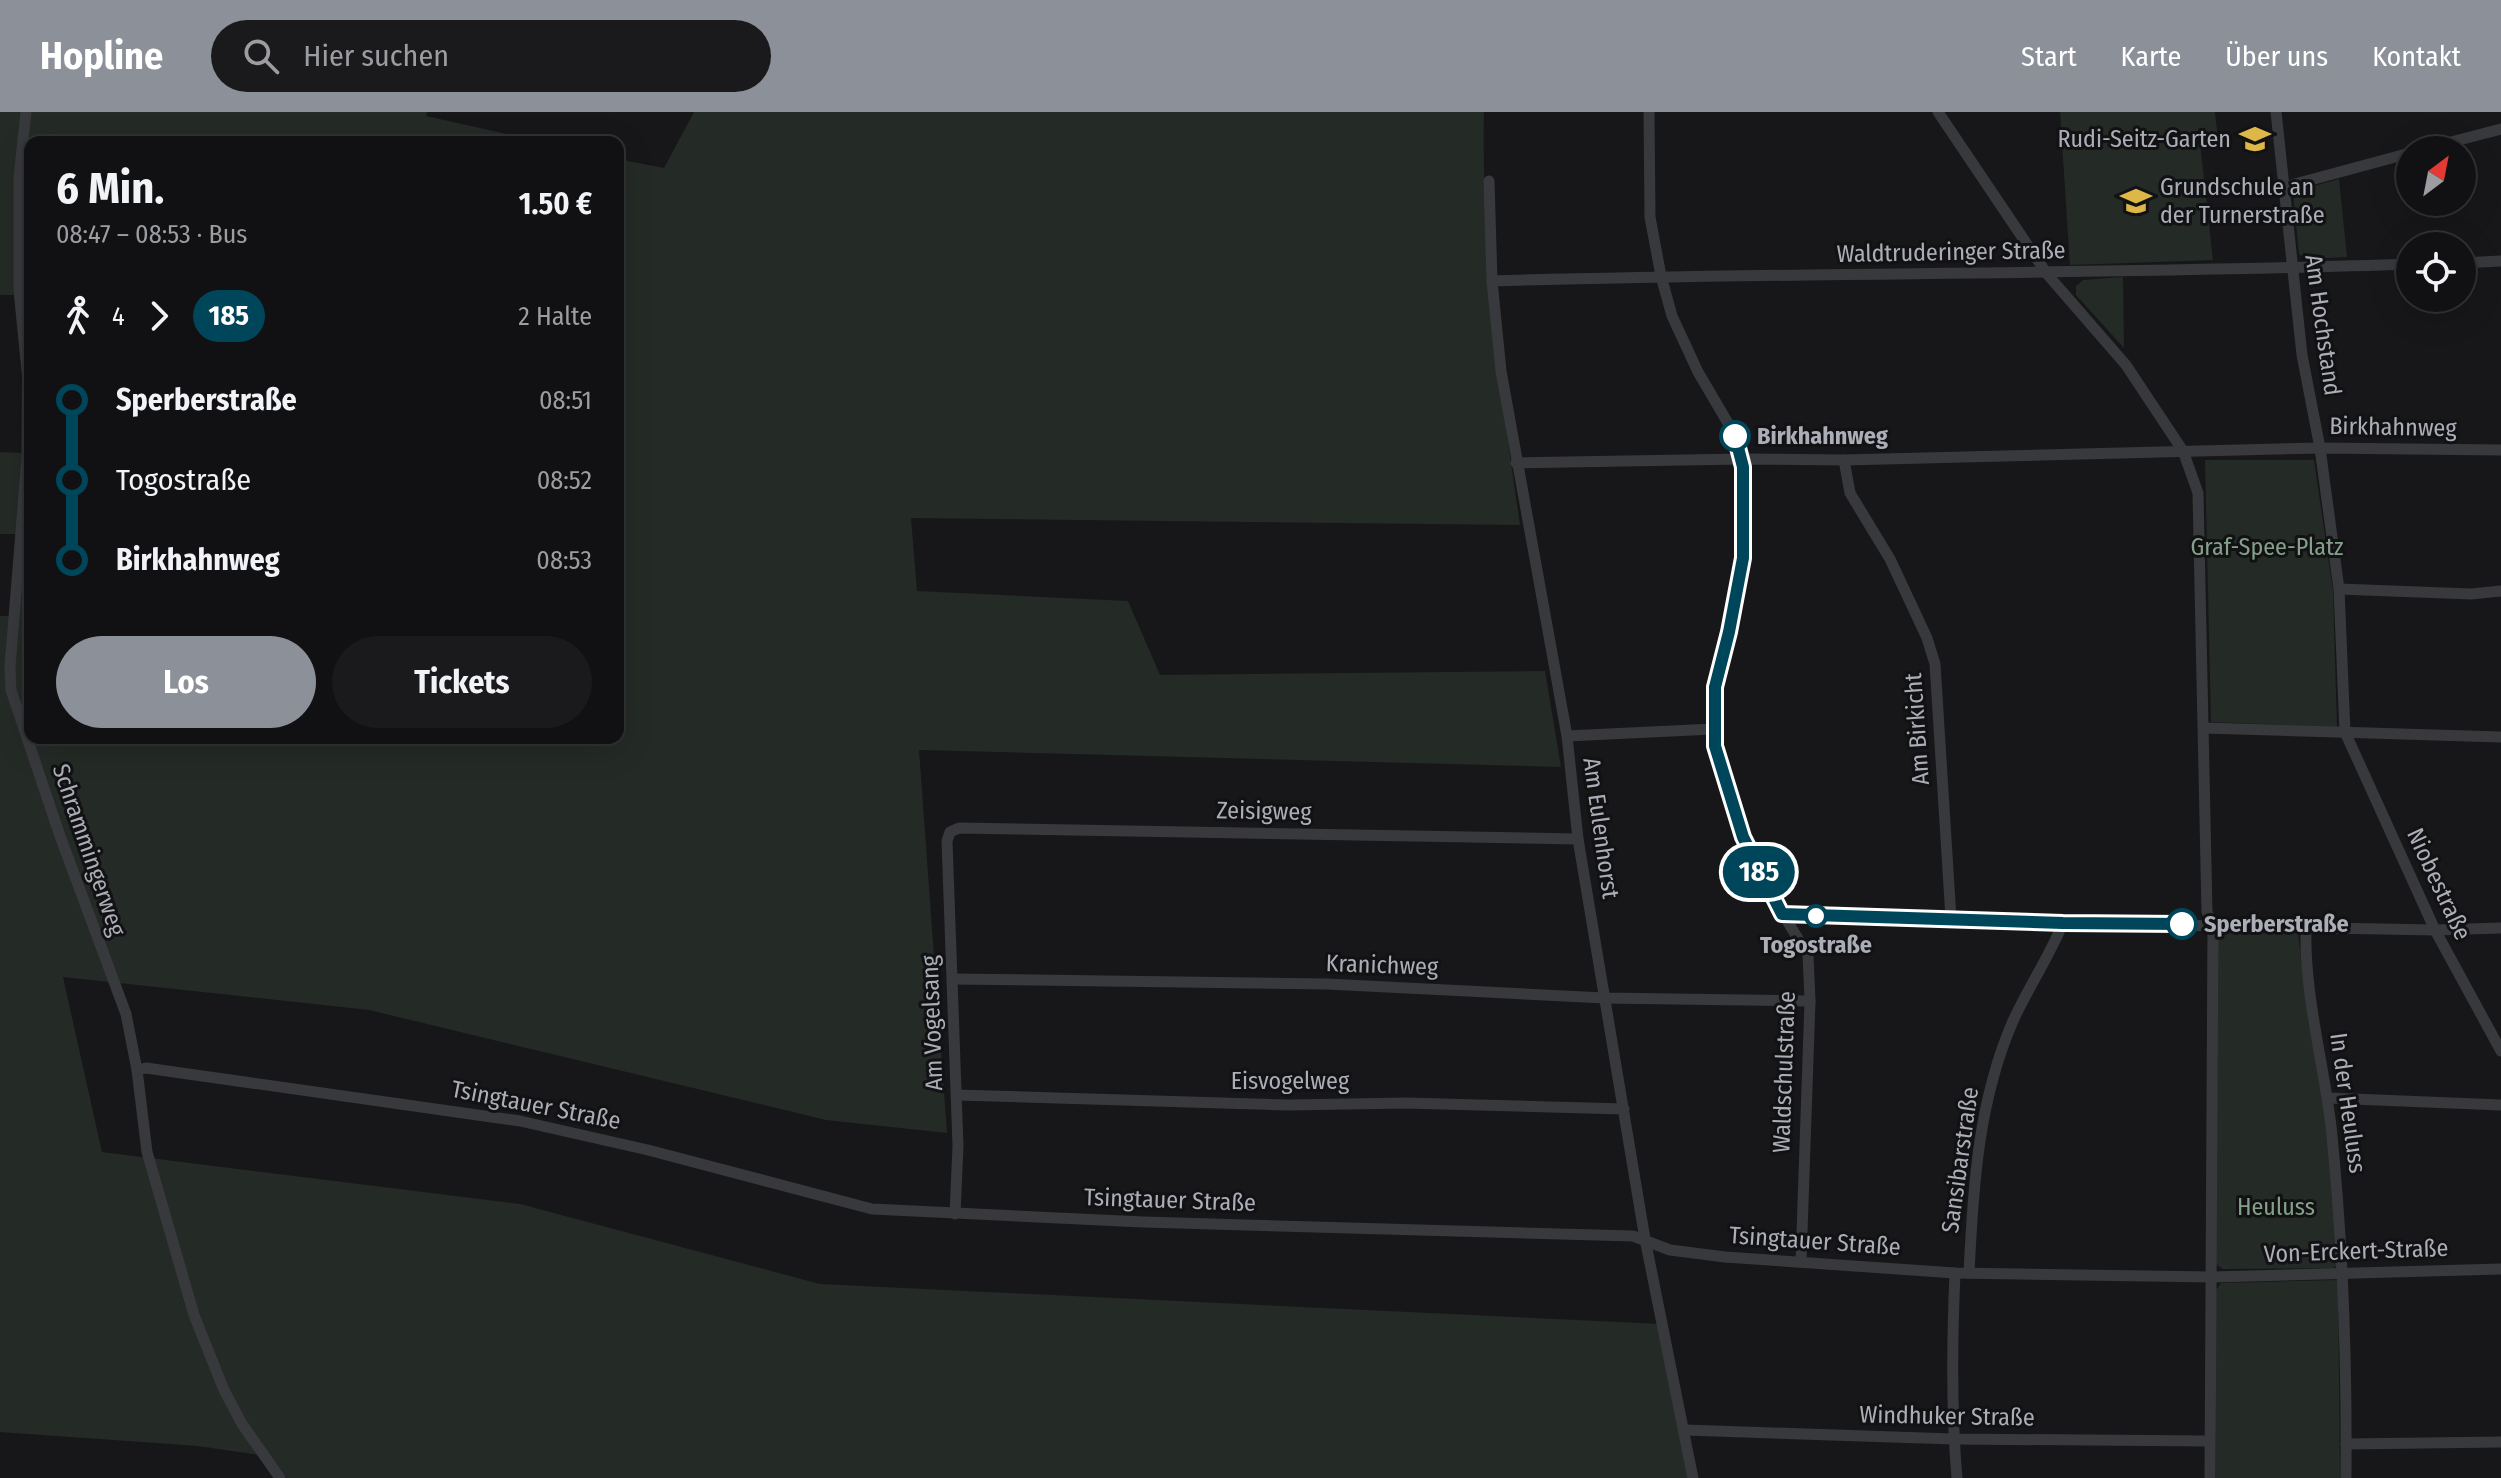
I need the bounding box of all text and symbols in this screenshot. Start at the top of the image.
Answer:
search box [211,20,771,92]
text: Hopline [40,33,163,79]
icon: search [239,34,283,78]
text: Hier suchen [303,38,449,74]
text: Start [2021,40,2077,73]
text: Karte [2121,40,2181,73]
text: Über uns [2225,40,2328,73]
text: Kontakt [2372,40,2461,73]
school or university icon: Rudi-Seitz-Garten [2238,122,2272,156]
place label: Rudi-Seitz-Garten [2057,125,2231,153]
north arrow [2396,136,2476,216]
map controls [2396,136,2476,312]
text: 6 Min. [56,162,164,215]
place label: Grundschule an der Turnerstraße [2160,173,2325,229]
school or university icon: Grundschule an der Turnerstraße [2119,184,2153,218]
text: 1.50 € [519,186,592,222]
text: 08:47 – 08:53 · Bus [56,219,247,250]
button: locate [2396,232,2476,312]
street label: Waldtruderinger Straße [1836,236,2066,268]
street label: Am Hochstand [2299,253,2347,397]
icon: walk [56,294,100,338]
icon: forward [137,294,181,338]
text: 185 [209,299,249,332]
text: 4 [112,301,125,332]
text: 2 Halte [518,301,592,332]
text: Sperberstraße [116,382,297,418]
text: 08:51 [539,385,592,416]
street label: Birkhahnweg [2329,412,2458,442]
marker: Birkhahnweg [1720,421,1750,451]
place label: Birkhahnweg [1757,422,1888,450]
text: Togostraße [116,462,251,498]
text: 08:52 [537,465,592,496]
park label: Graf-Spee-Platz [2191,533,2343,561]
text: Birkhahnweg [116,542,280,578]
text: 08:53 [536,545,592,576]
button: Los [56,636,316,728]
button: Tickets [332,636,592,728]
street label: Am Birkicht [1899,672,1935,786]
street label: Am Eulenhorst [1577,756,1625,901]
street label: Schrammingerweg [46,760,132,940]
street label: Zeisigweg [1216,796,1313,826]
street label: Niobestraße [2401,824,2477,944]
line badge: 185 [1713,846,1805,898]
text: 185 [1739,855,1779,888]
marker: Togostraße [1805,905,1827,927]
marker: Sperberstraße [2167,909,2197,939]
place label: Sperberstraße [2204,910,2349,938]
place label: Togostraße [1760,931,1872,959]
street label: Kranichweg [1325,949,1439,981]
street label: Am Vogelsang [916,954,948,1091]
street label: Waldschulstraße [1767,991,1801,1153]
street label: In der Heuluss [2324,1031,2372,1175]
street label: Eisvogelweg [1231,1067,1350,1095]
street label: Tsingtauer Straße [449,1075,623,1135]
street label: Sansibarstraße [1936,1085,1984,1235]
street label: Tsingtauer Straße [1084,1183,1256,1217]
park label: Heuluss [2237,1193,2315,1221]
street label: Tsingtauer Straße [1728,1221,1902,1261]
street label: Von-Erckert-Straße [2263,1234,2449,1268]
street label: Windhuker Straße [1859,1400,2035,1432]

